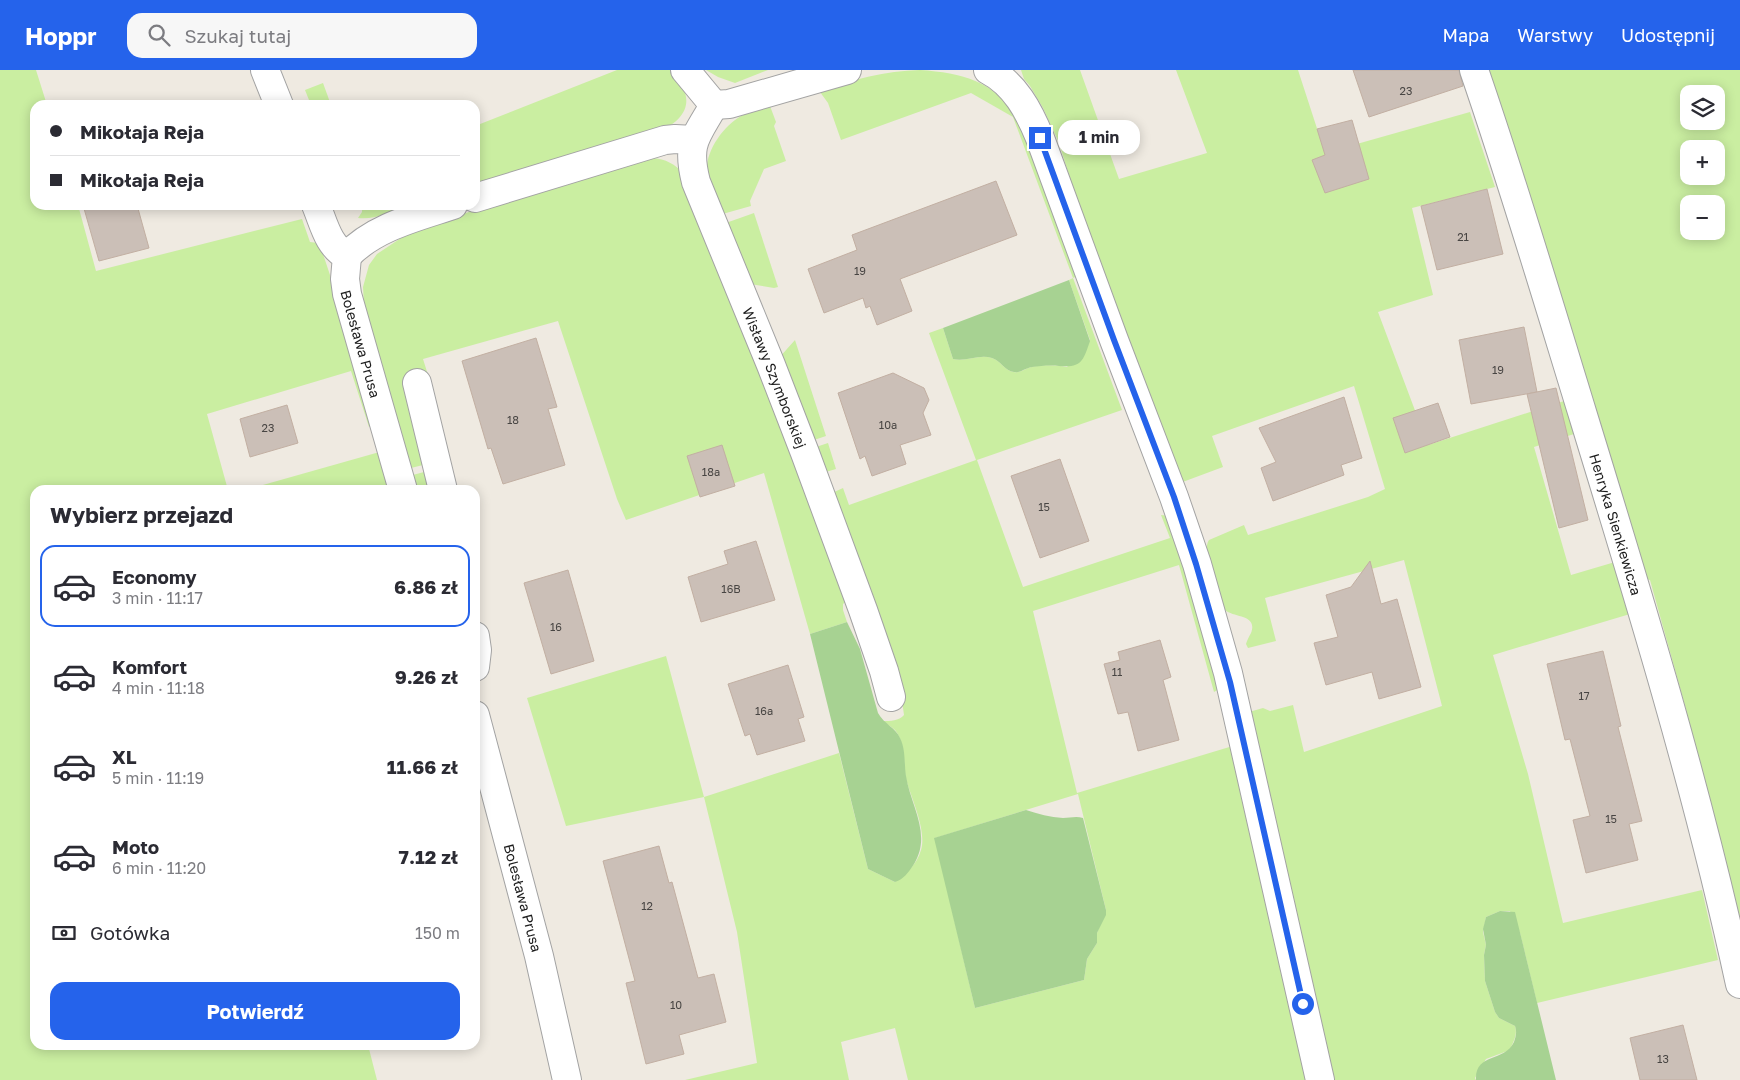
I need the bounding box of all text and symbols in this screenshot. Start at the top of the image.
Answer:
search box [127,13,477,58]
text: Hoppr [25,21,97,50]
icon: search [145,21,173,49]
text: Szukaj tutaj [185,24,291,47]
text: Mapa [1442,24,1489,46]
text: Warstwy [1517,24,1593,46]
text: Udostępnij [1621,24,1715,46]
house number: 23 [1400,84,1412,97]
map controls [1680,85,1725,240]
button: layers [1680,85,1725,130]
text: Mikołaja Reja [80,120,204,143]
callout: 1 min [1058,120,1140,156]
route end [1029,127,1051,149]
text: 1 min [1079,127,1119,147]
button: + [1680,140,1725,185]
text: Mikołaja Reja [80,168,204,191]
button: − [1680,195,1725,240]
house number: 21 [1457,230,1469,243]
house number: 19 [854,264,866,277]
street label: Bolesława Prusa [338,288,385,399]
street label: Wisławy Szymborskiej [740,305,811,450]
house number: 19 [1492,363,1504,376]
house number: 18 [507,413,519,426]
house number: 10a [879,418,897,431]
house number: 23 [262,421,274,434]
street label: Henryka Sienkiewicza [1587,451,1646,597]
house number: 18a [702,465,720,478]
house number: 15 [1038,500,1050,513]
text: Wybierz przejazd [50,501,233,528]
icon: car [52,564,97,609]
text: Economy [112,565,197,588]
text: 6.86 zł [394,575,458,598]
house number: 16B [721,582,741,595]
text: 3 min · 11:17 [112,588,203,608]
house number: 16 [550,620,562,633]
icon: car [52,654,97,699]
text: Komfort [112,655,187,678]
text: 9.26 zł [395,665,458,688]
house number: 11 [1112,665,1122,678]
text: 4 min · 11:18 [112,678,205,698]
house number: 17 [1578,689,1590,702]
house number: 16a [755,704,773,717]
icon: car [52,744,97,789]
text: XL [112,745,137,768]
text: 11.66 zł [387,755,458,778]
text: 5 min · 11:19 [112,768,204,788]
house number: 15 [1605,812,1617,825]
icon: car [52,834,97,879]
text: Moto [112,835,159,858]
street label: Bolesława Prusa [501,842,546,954]
text: 7.12 zł [399,845,458,868]
text: 6 min · 11:20 [112,858,206,878]
house number: 12 [641,899,653,912]
icon: cash [50,919,78,947]
text: Gotówka [90,921,170,944]
text: 150 m [415,923,460,943]
button: Potwierdź [50,982,460,1040]
route start [1292,993,1314,1015]
house number: 10 [670,998,682,1011]
house number: 13 [1657,1052,1669,1065]

